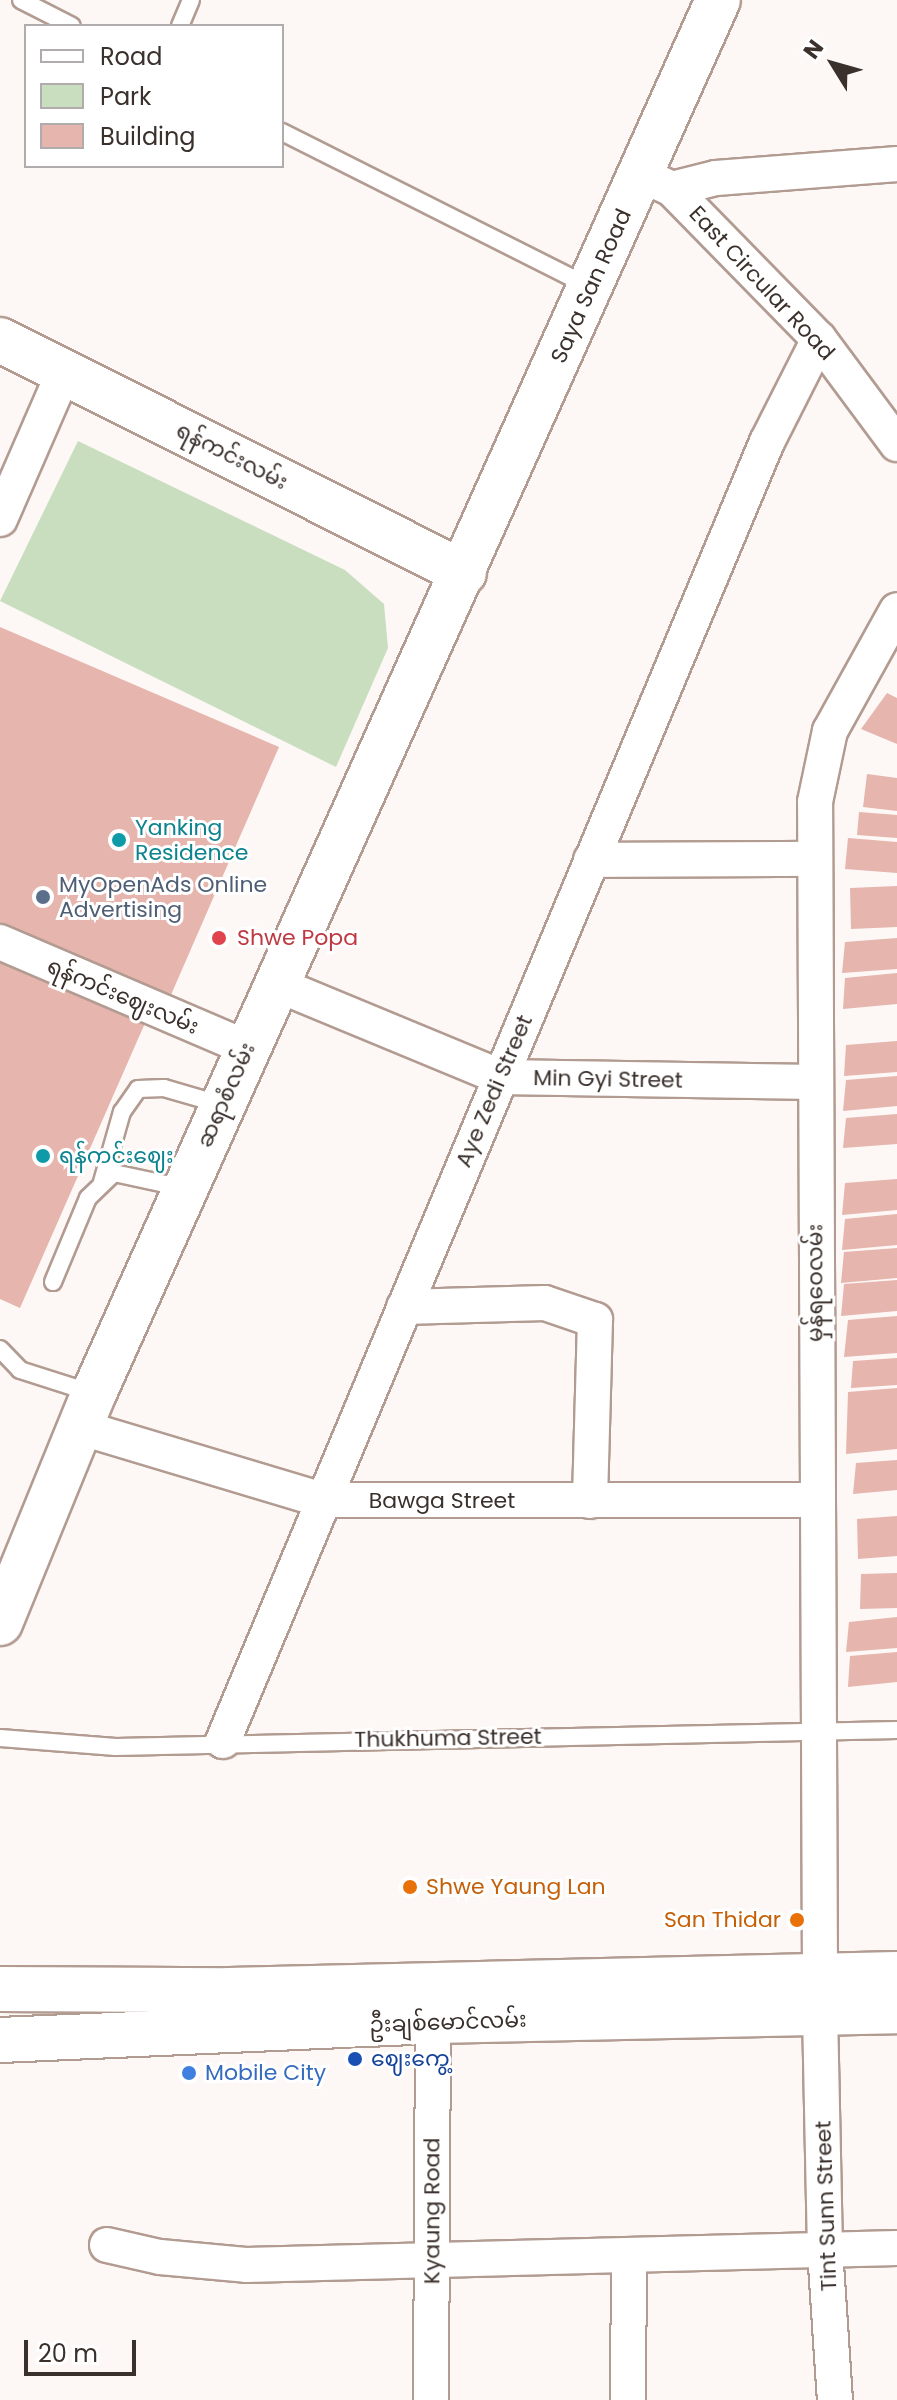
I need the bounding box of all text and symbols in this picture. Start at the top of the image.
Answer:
legend [24,24,284,168]
north arrow [793,24,873,104]
text: N [796,33,831,65]
text: Road [100,40,162,73]
text: Park [100,80,151,113]
text: Building [100,120,196,153]
street label: East Circular Road [684,200,840,366]
street label: Saya San Road [545,205,637,367]
street label: ရန်ကင်းလမ်း [172,417,292,495]
place label: Yanking Residence [135,814,248,866]
marker: Yanking Residence [110,831,128,849]
place label: MyOpenAds Online Advertising [59,871,267,922]
marker: MyOpenAds Online Advertising [34,888,52,906]
place label: Shwe Popa [237,925,358,951]
marker: Shwe Popa [208,927,230,949]
street label: ရန်ကင်းဈေးလမ်း [43,952,203,1040]
street label: Aye Zedi Street [450,1011,538,1171]
street label: ဆရာစံလမ်း [191,1038,261,1152]
street label: Min Gyi Street [533,1064,683,1094]
place label: ရန်ကင်းဈေး [59,1143,174,1169]
marker: ရန်ကင်းဈေး [34,1147,52,1165]
street label: မှန်ရဝေလမ်း [802,1224,828,1342]
street label: Bawga Street [369,1488,515,1514]
street label: Thukhuma Street [354,1723,542,1753]
place label: Shwe Yaung Lan [426,1874,606,1900]
marker: Shwe Yaung Lan [401,1878,419,1896]
place label: San Thidar [664,1907,781,1933]
marker: San Thidar [788,1911,806,1929]
street label: ဦးချစ်မောင်လမ်း [369,2006,527,2038]
place label: ဈေးကွေ့ [371,2046,450,2072]
marker: ဈေးကွေ့ [346,2050,364,2068]
place label: Mobile City [205,2060,326,2086]
marker: Mobile City [180,2064,198,2082]
street label: Tint Sunn Street [810,2120,842,2292]
street label: Kyaung Road [419,2138,445,2284]
scale bar [28,2324,140,2374]
text: 20 m [38,2337,98,2370]

